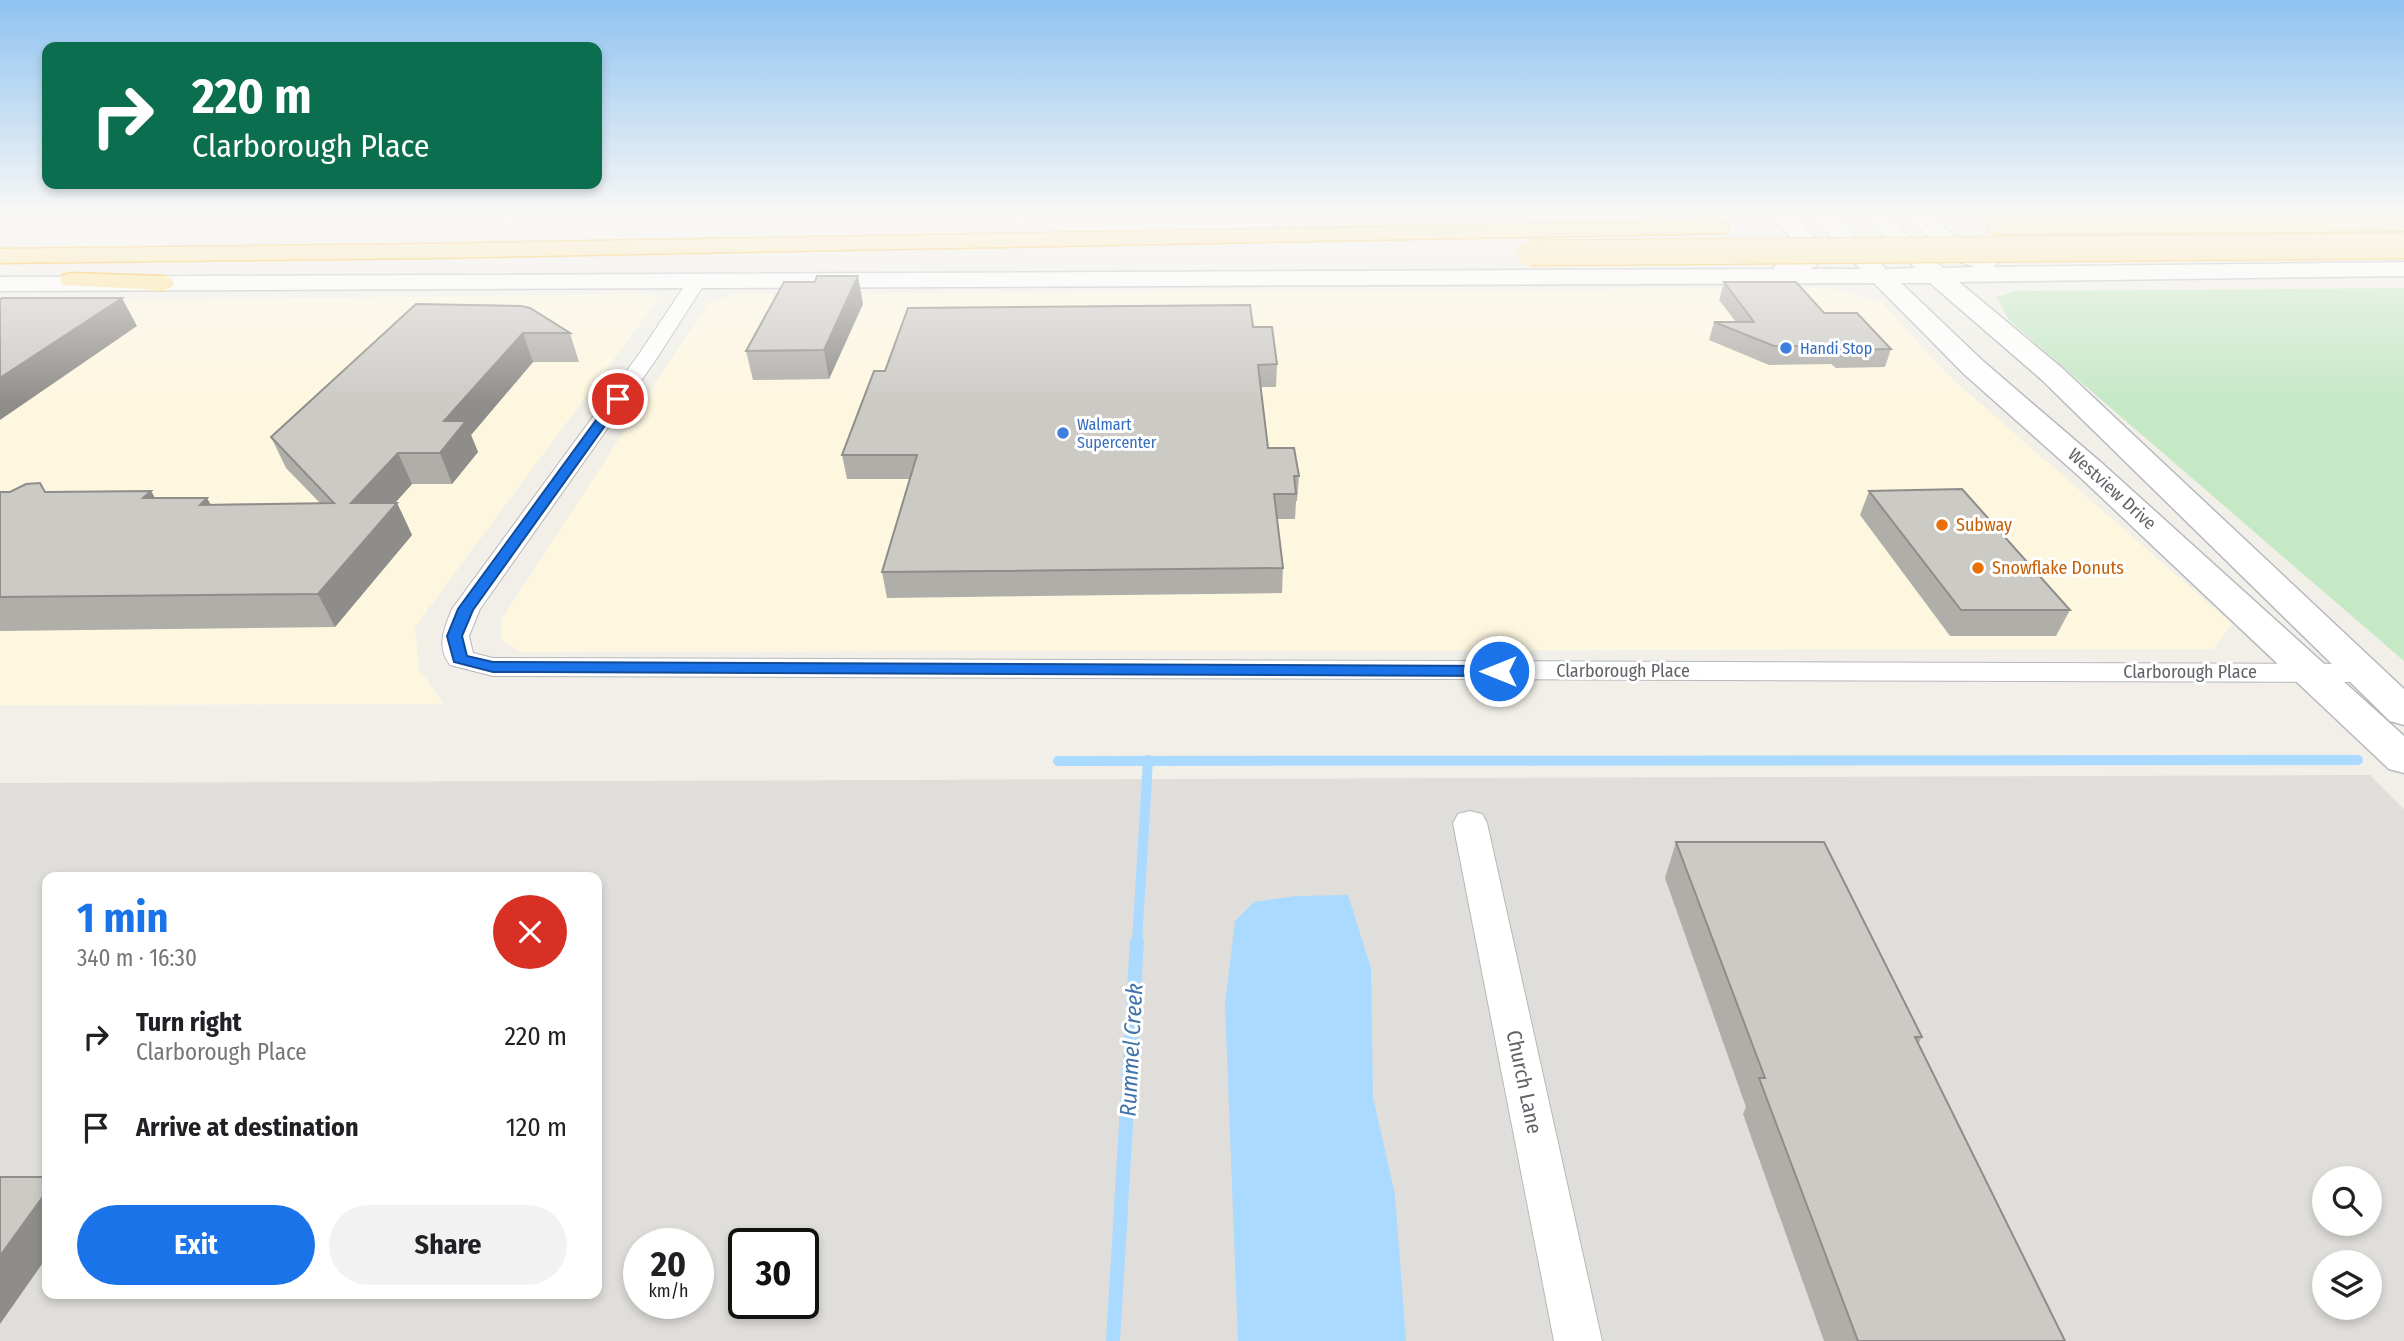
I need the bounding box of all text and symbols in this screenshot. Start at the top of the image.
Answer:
text: 220 m [192,67,312,126]
icon: right [77,70,168,161]
text: Clarborough Place [192,127,429,165]
place label: Handi Stop [1800,339,1872,358]
marker: Handi Stop [1778,340,1794,356]
pin [588,369,648,429]
icon: arrive [599,380,637,418]
place label: Walmart Supercenter [1077,415,1157,452]
marker: Walmart Supercenter [1055,425,1071,441]
street label: Westview Drive [2063,444,2161,534]
place label: Subway [1956,514,2012,536]
marker: Subway [1934,517,1950,533]
place label: Snowflake Donuts [1992,557,2124,579]
marker: Snowflake Donuts [1970,560,1986,576]
position arrow [1462,634,1536,708]
street label: Clarborough Place [1556,660,1690,682]
street label: Clarborough Place [2123,661,2257,683]
text: 1 min [77,893,168,943]
button: close [493,895,567,969]
text: 340 m · 16:30 [77,944,197,972]
water label: Rummel Creek [1114,983,1148,1117]
text: Turn right [136,1007,242,1038]
icon: right [77,1018,115,1056]
text: 220 m [504,1021,567,1052]
street label: Church Lane [1500,1028,1548,1136]
text: Clarborough Place [136,1038,307,1066]
icon: arrive [77,1109,115,1147]
text: Arrive at destination [136,1112,359,1143]
text: 120 m [506,1112,567,1143]
map controls [2312,1166,2382,1320]
button: search [2312,1166,2382,1236]
button: Exit [77,1205,315,1285]
button: Share [329,1205,567,1285]
speed limit sign: 30 [728,1228,819,1319]
text: 20 [651,1243,686,1285]
button: layers [2312,1250,2382,1320]
text: km/h [648,1280,689,1302]

